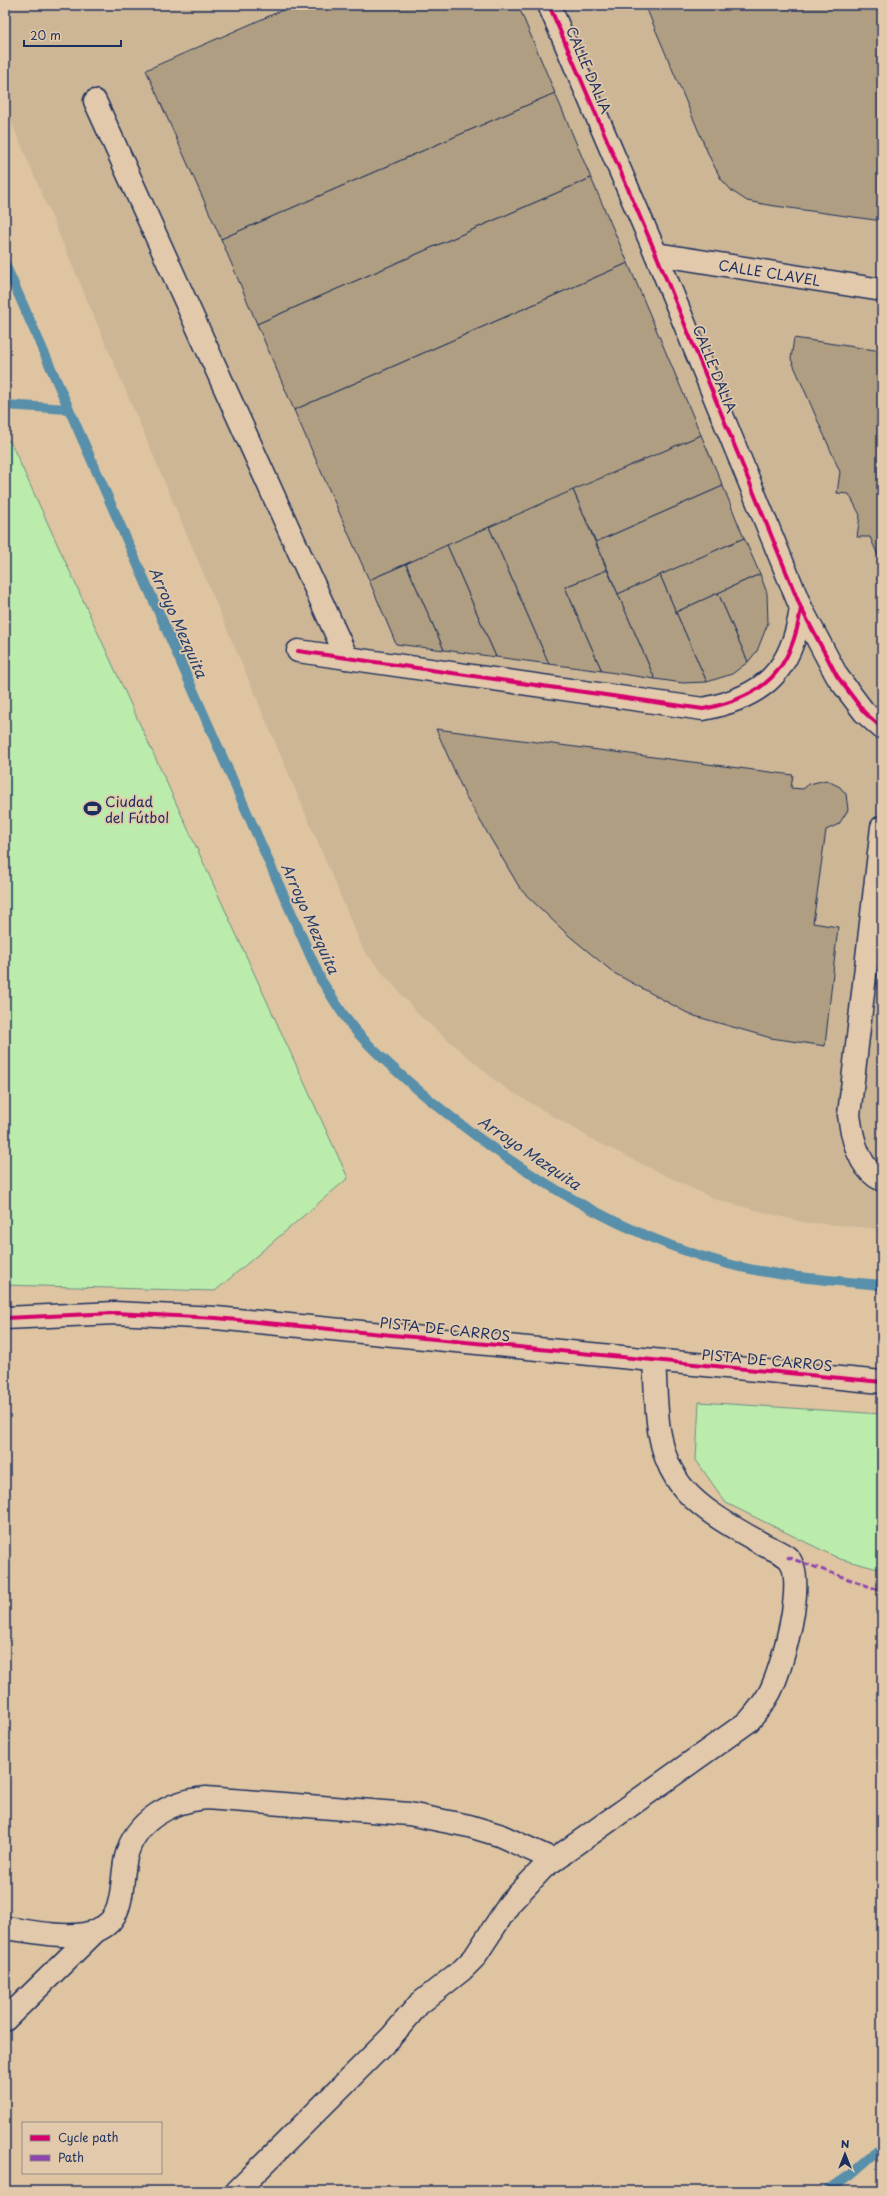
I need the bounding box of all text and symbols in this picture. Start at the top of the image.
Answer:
scale bar [24,22,121,48]
street label: CALLE DALIA [561,23,617,117]
text: 20 m [30,26,61,44]
street label: CALLE CLAVEL [717,254,822,291]
street label: CALLE DALIA [688,322,742,416]
water label: Arroyo Mezquita [144,563,214,682]
place label: Ciudad del Fútbol [105,791,169,828]
sports icon: Ciudad del Fútbol [82,799,102,819]
water label: Arroyo Mezquita [276,859,346,978]
water label: Arroyo Mezquita [474,1109,586,1195]
street label: PISTA DE CARROS [379,1312,511,1346]
street label: PISTA DE CARROS [701,1344,833,1376]
legend [22,2122,162,2174]
text: Cycle path [58,2128,119,2146]
north arrow [825,2134,865,2174]
text: N [841,2135,850,2152]
text: Path [58,2148,84,2166]

